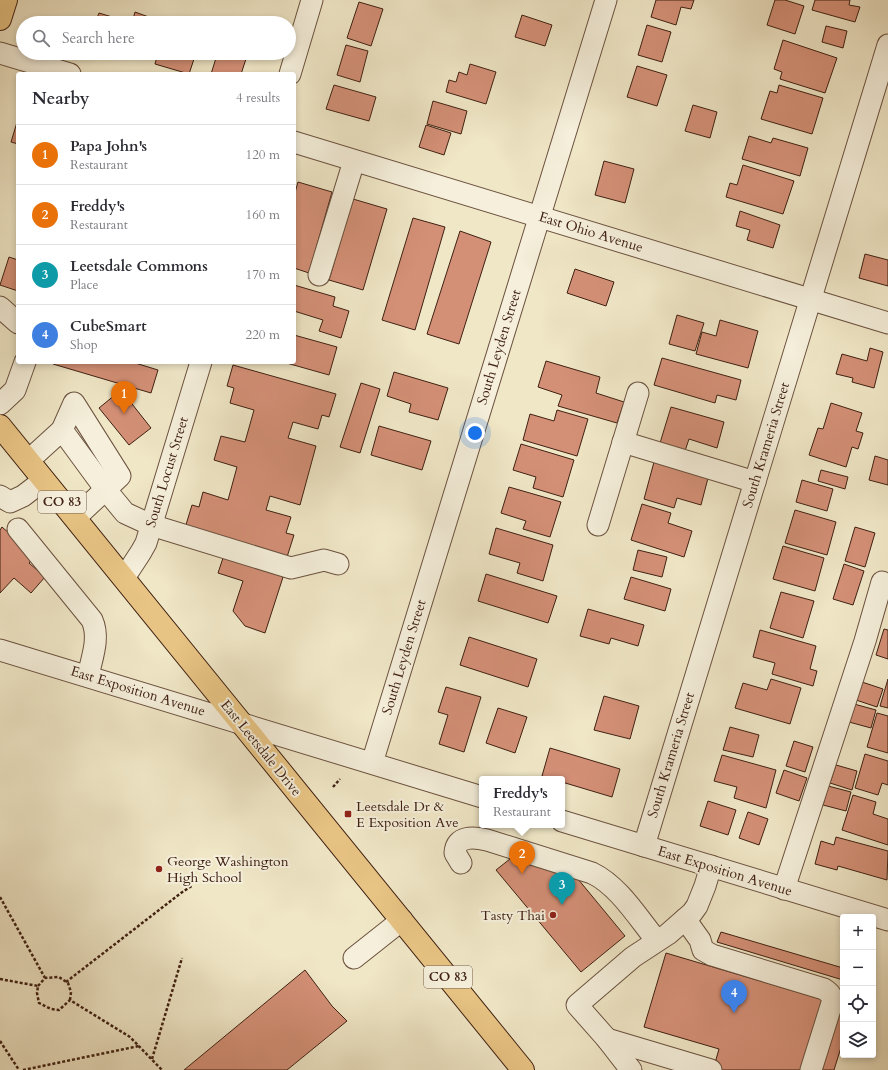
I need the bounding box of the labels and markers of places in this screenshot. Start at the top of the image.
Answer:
pin: 1 [111,381,137,414]
place label: Leetsdale Dr & E Exposition Ave [356,797,459,832]
marker: Leetsdale Dr & E Exposition Ave [343,809,353,819]
pin: 2 [509,841,535,874]
place label: George Washington High School [167,852,289,887]
marker: George Washington High School [154,864,164,874]
pin: 3 [549,872,575,905]
place label: Tasty Thai [480,906,545,925]
marker: Tasty Thai [548,910,558,920]
pin: 4 [721,980,747,1013]

